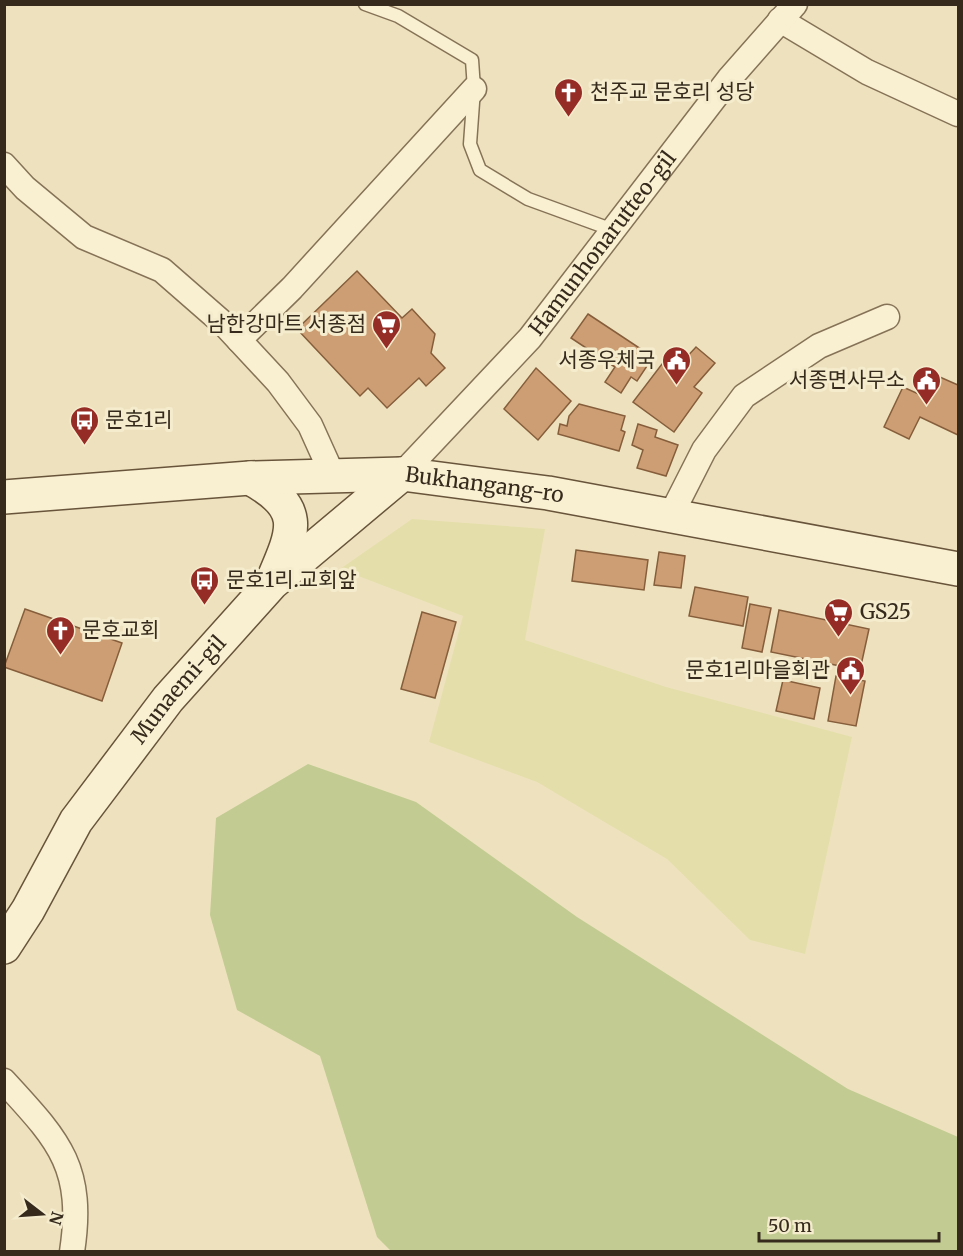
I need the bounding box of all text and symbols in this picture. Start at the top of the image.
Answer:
church icon: 천주교 문호리 성당 [553,76,585,118]
place label: 천주교 문호리 성당 [590,78,755,105]
street label: Hamunhonarutteo-gil [523,145,682,341]
supermarket icon: 남한강마트 서종점 [371,308,403,350]
place label: 남한강마트 서종점 [206,310,366,337]
public building icon: 서종우체국 [660,344,692,386]
place label: 서종우체국 [558,346,655,373]
public building icon: 서종면사무소 [910,364,942,406]
place label: 서종면사무소 [789,366,905,393]
bus stop icon: 문호1리 [68,404,100,446]
place label: 문호1리 [105,406,172,433]
street label: Bukhangang-ro [404,461,566,509]
bus stop icon: 문호1리.교회앞 [189,564,221,606]
place label: 문호1리.교회앞 [226,566,357,593]
supermarket icon: GS25 [823,596,855,638]
place label: GS25 [860,598,911,625]
church icon: 문호교회 [45,614,77,656]
place label: 문호교회 [82,616,159,643]
street label: Munaemi-gil [125,629,232,749]
public building icon: 문호1리마을회관 [835,654,867,696]
place label: 문호1리마을회관 [685,656,830,683]
north arrow [12,1184,72,1244]
scale bar [759,1205,939,1243]
text: N [45,1209,68,1228]
text: 50 m [768,1214,812,1237]

